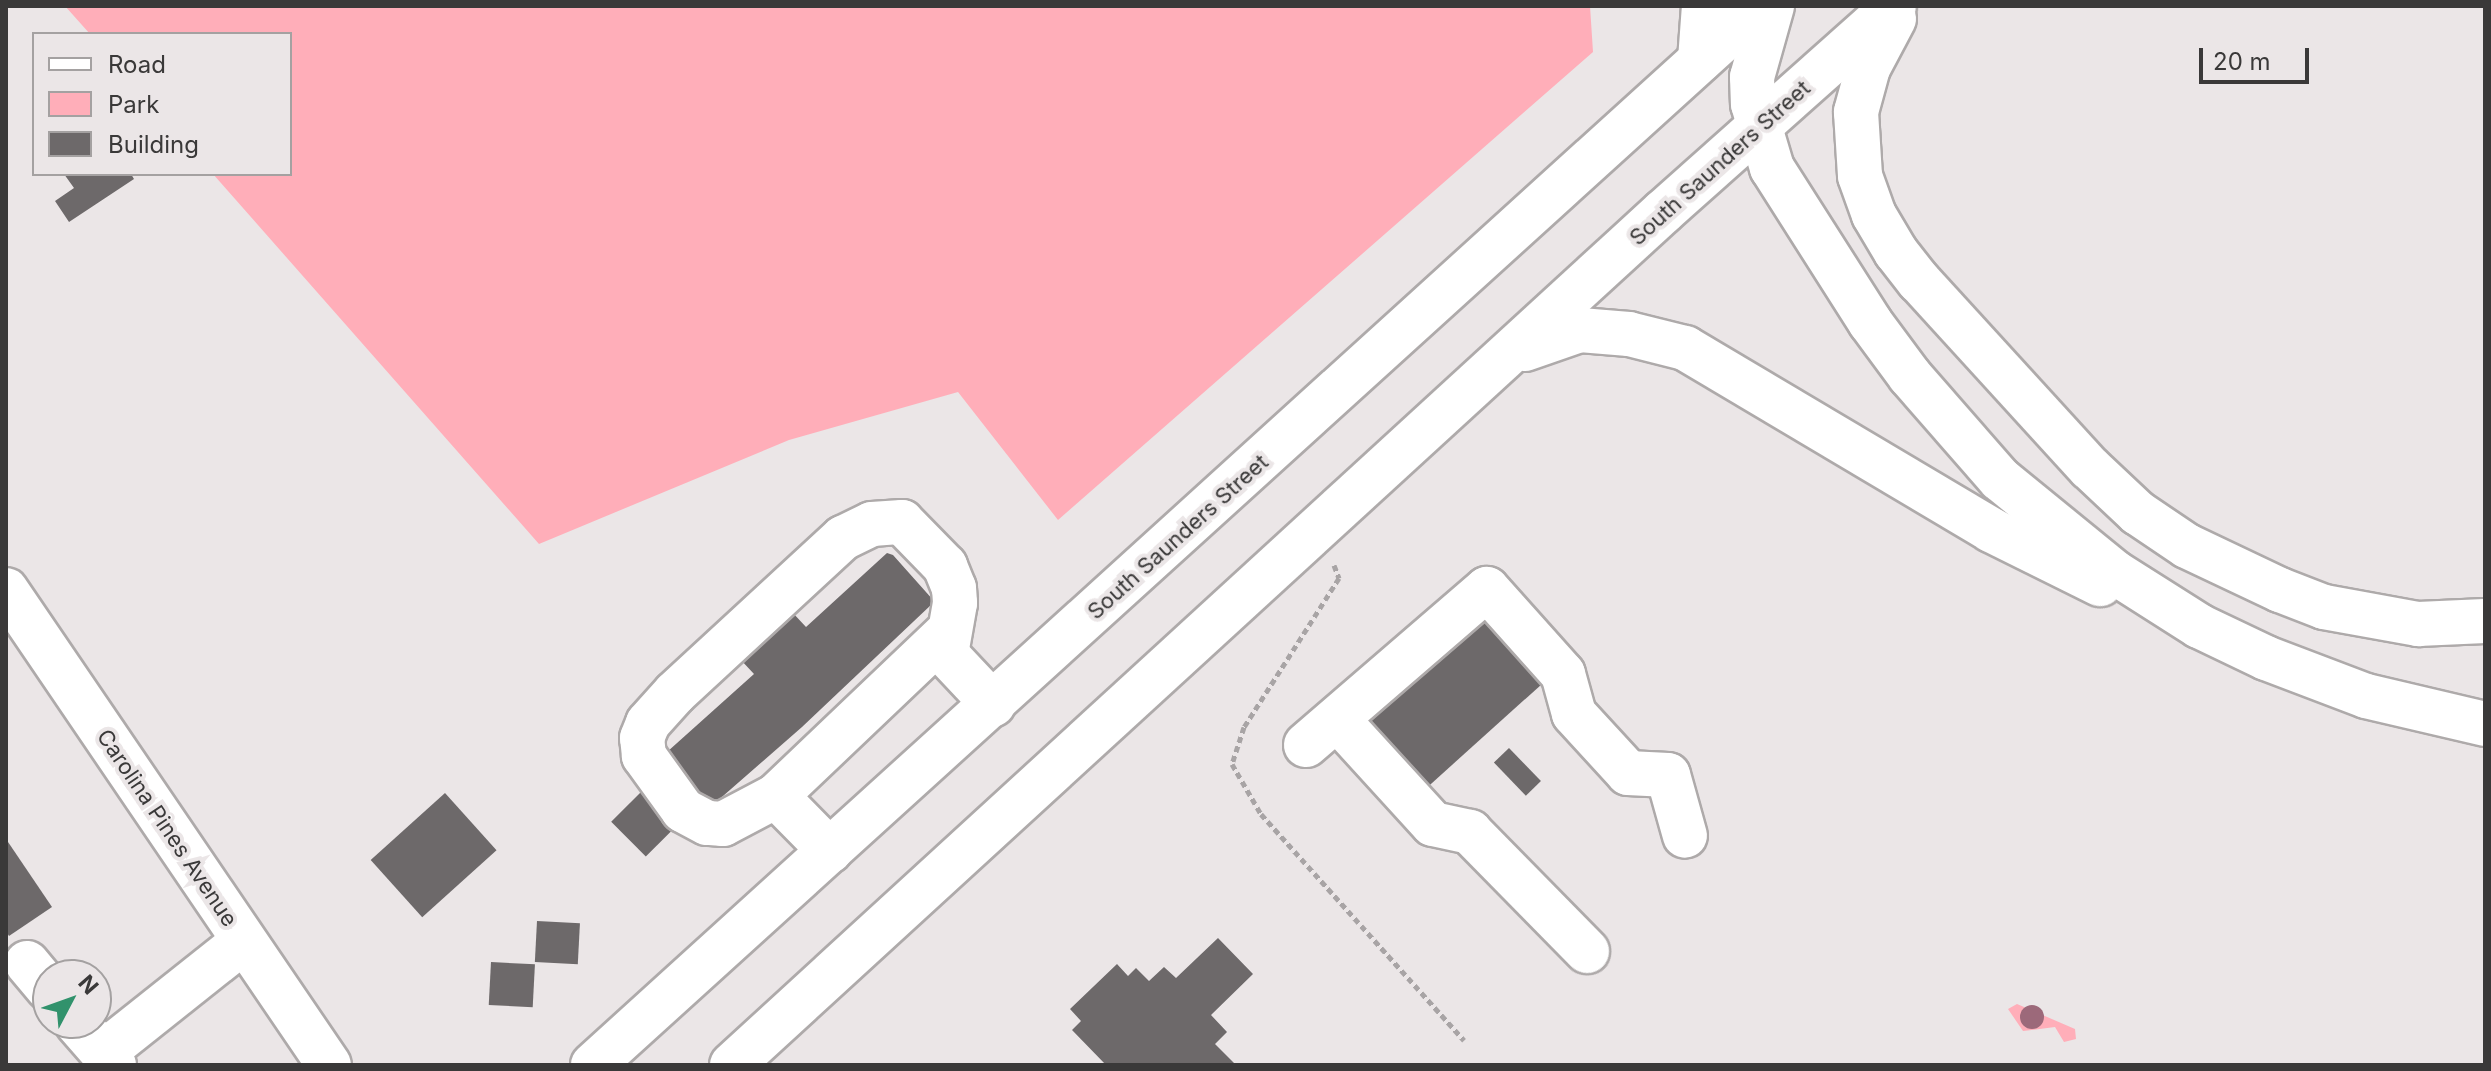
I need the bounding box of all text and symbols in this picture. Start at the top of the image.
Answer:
legend [32,32,292,176]
scale bar [2203,32,2313,82]
text: 20 m [2213,47,2271,76]
text: Road [108,50,166,79]
street label: South Saunders Street [1624,75,1816,251]
text: Park [108,90,159,119]
text: Building [108,130,199,159]
street label: South Saunders Street [1082,449,1274,625]
street label: Carolina Pines Avenue [91,724,243,932]
north arrow [32,959,112,1039]
text: N [73,970,104,999]

